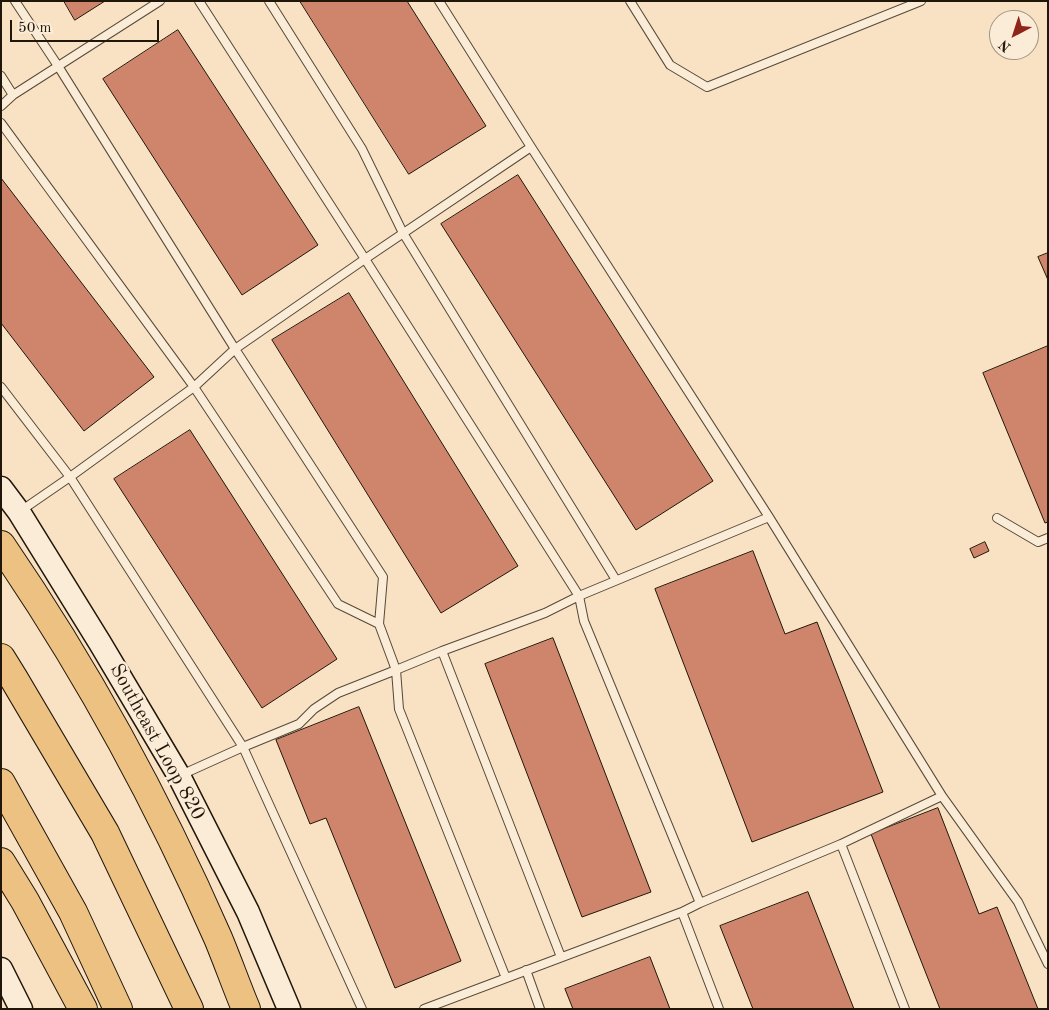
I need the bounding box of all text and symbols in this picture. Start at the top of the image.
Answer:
scale bar [12,10,161,42]
north arrow [989,10,1039,60]
text: 50 m [18,21,52,36]
text: N [996,37,1014,55]
street label: Southeast Loop 820 [104,660,210,824]

